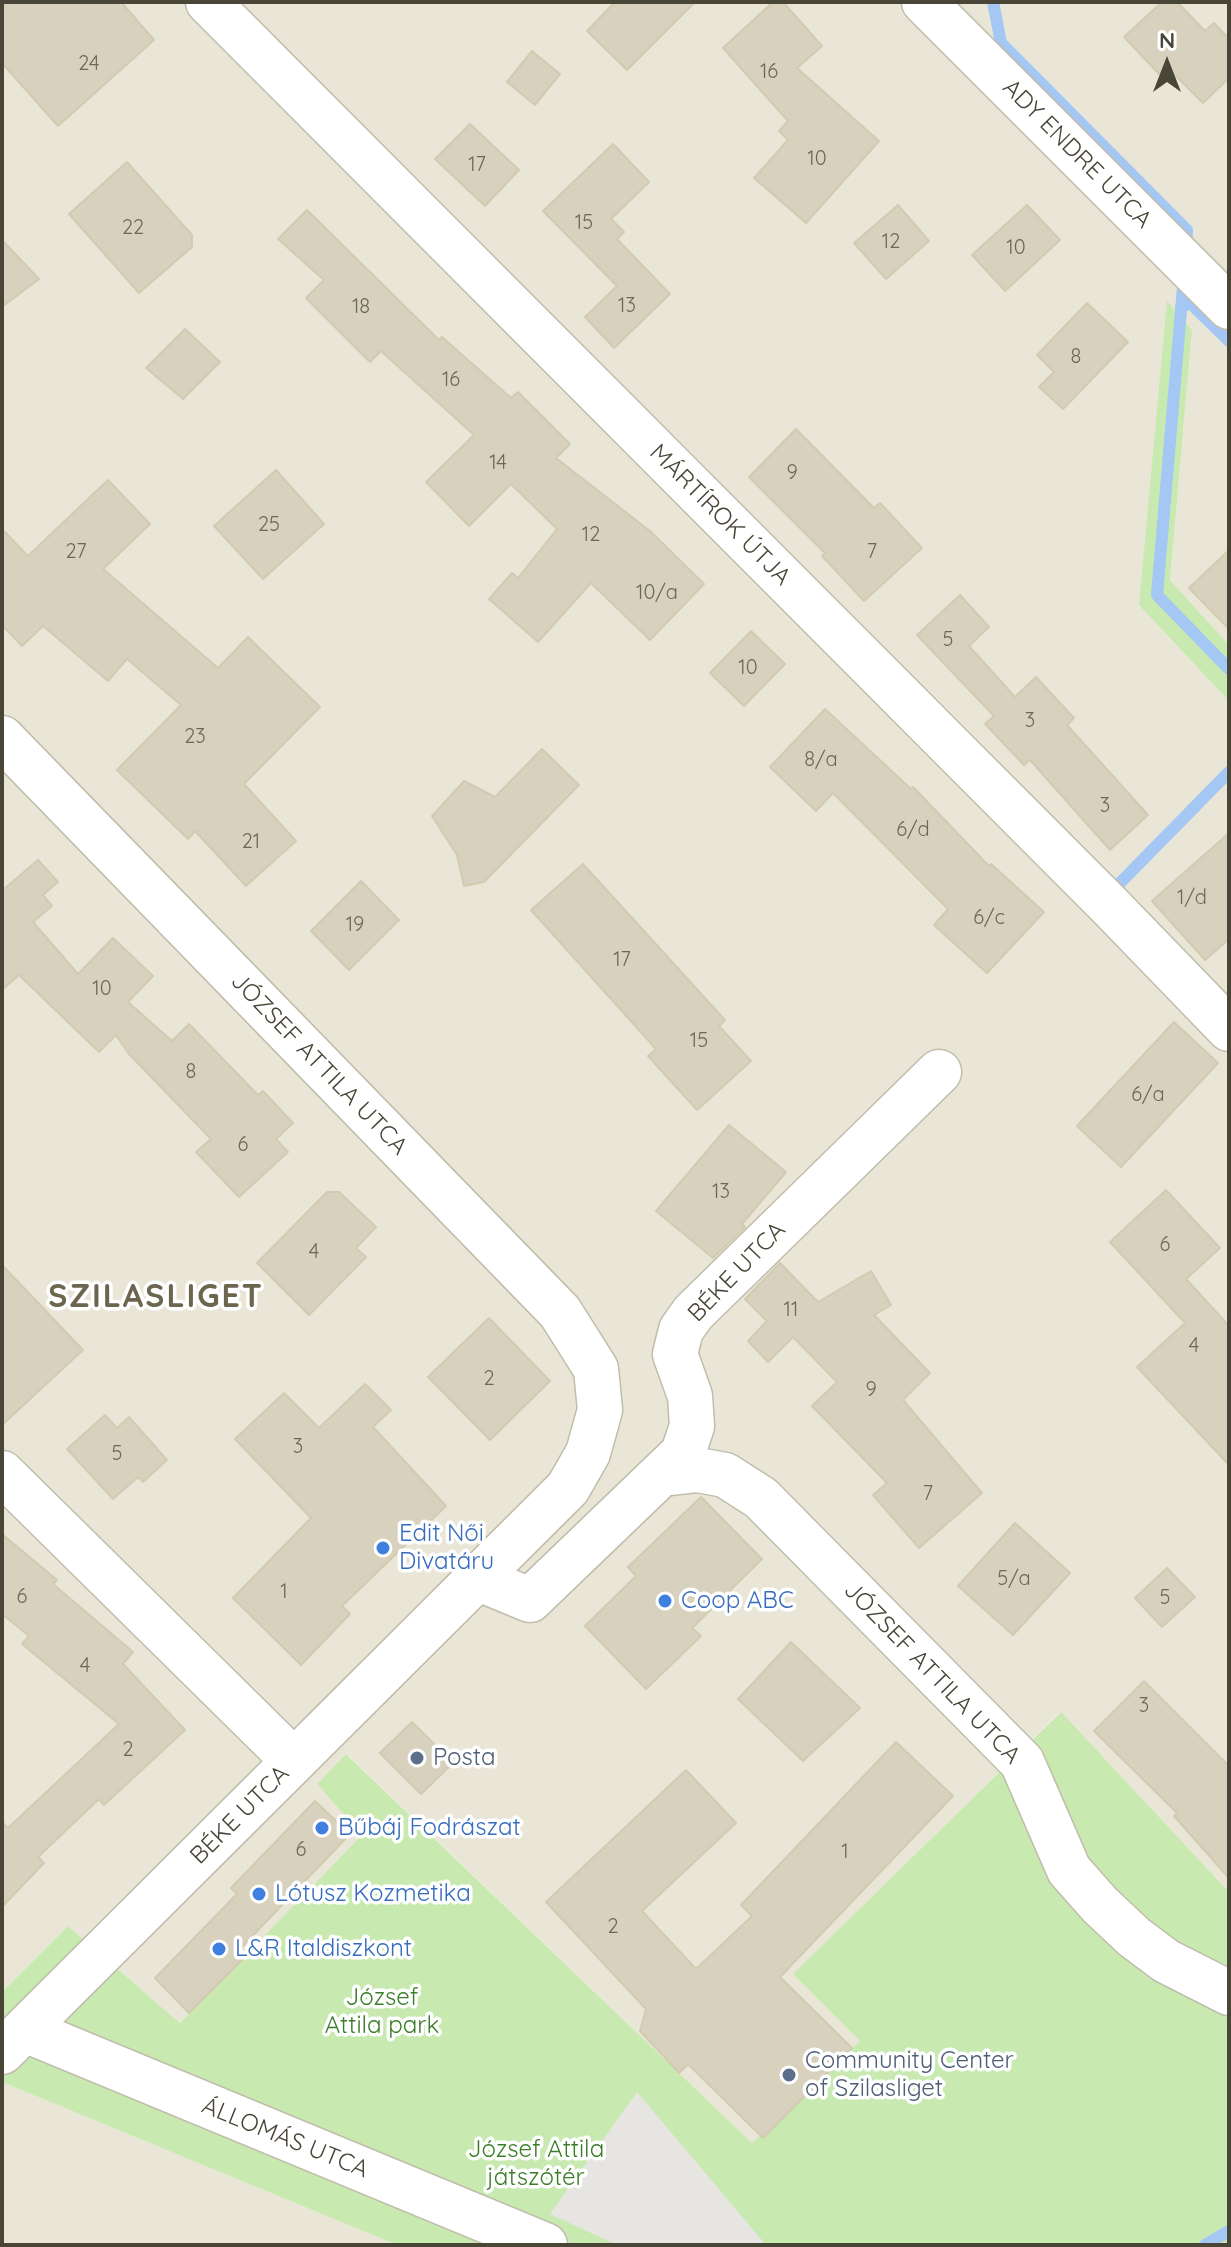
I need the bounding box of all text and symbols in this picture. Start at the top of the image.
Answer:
north arrow [1127,24,1207,104]
text: N [1159,26,1175,54]
house number: 24 [78,52,100,76]
house number: 16 [760,60,778,84]
street label: ADY ENDRE UTCA [996,73,1158,235]
house number: 10 [807,147,827,171]
house number: 17 [468,153,486,177]
house number: 15 [575,211,593,235]
house number: 22 [122,216,144,240]
house number: 12 [882,230,900,254]
house number: 10 [1006,236,1026,260]
house number: 13 [618,294,636,318]
house number: 18 [352,295,370,319]
house number: 8 [1071,345,1081,369]
house number: 16 [442,368,460,392]
street label: MÁRTÍROK ÚTJA [644,439,796,591]
house number: 14 [489,451,507,475]
house number: 9 [786,461,798,485]
house number: 25 [258,513,280,537]
house number: 12 [582,523,600,547]
house number: 27 [66,540,86,564]
house number: 7 [867,540,877,564]
house number: 10/a [636,581,678,605]
house number: 5 [943,628,953,652]
house number: 10 [738,656,758,680]
house number: 3 [1025,709,1035,733]
house number: 23 [184,725,206,749]
house number: 8/a [804,748,838,772]
house number: 3 [1100,794,1110,818]
house number: 6/d [896,818,930,842]
house number: 21 [242,830,260,854]
house number: 1/d [1177,886,1207,910]
house number: 6/c [973,906,1005,930]
house number: 19 [346,913,364,937]
house number: 17 [613,948,631,972]
street label: JÓZSEF ATTILA UTCA [225,967,413,1161]
house number: 10 [92,977,112,1001]
house number: 15 [690,1029,708,1053]
house number: 8 [186,1060,196,1084]
house number: 6/a [1131,1083,1165,1107]
house number: 6 [238,1133,248,1157]
house number: 13 [712,1180,730,1204]
street label: BÉKE UTCA [682,1216,792,1328]
house number: 6 [1160,1233,1170,1257]
house number: 4 [309,1240,319,1264]
district label: SZILASLIGET [48,1278,264,1316]
house number: 11 [784,1298,798,1322]
house number: 4 [1189,1334,1199,1358]
house number: 2 [483,1367,495,1391]
house number: 9 [865,1378,877,1402]
house number: 3 [293,1435,303,1459]
house number: 5 [112,1442,122,1466]
house number: 7 [923,1482,933,1506]
place label: Edit Női Divatáru [399,1520,494,1576]
marker: Edit Női Divatáru [374,1539,392,1557]
house number: 5/a [997,1567,1031,1591]
street label: JÓZSEF ATTILA UTCA [838,1576,1026,1770]
house number: 1 [280,1580,288,1604]
house number: 6 [17,1585,27,1609]
house number: 5 [1160,1586,1170,1610]
place label: Coop ABC [681,1587,794,1615]
marker: Coop ABC [656,1592,674,1610]
house number: 4 [80,1654,90,1678]
house number: 3 [1139,1694,1149,1718]
house number: 2 [122,1738,134,1762]
place label: Posta [433,1744,495,1772]
marker: Posta [408,1749,426,1767]
street label: BÉKE UTCA [185,1760,295,1870]
place label: Bűbáj Fodrászat [338,1814,521,1842]
marker: Bűbáj Fodrászat [313,1819,331,1837]
house number: 6 [296,1838,306,1862]
house number: 1 [841,1840,849,1864]
place label: Lótusz Kozmetika [275,1880,471,1908]
marker: Lótusz Kozmetika [250,1885,268,1903]
house number: 2 [607,1915,619,1939]
place label: L&R Italdiszkont [235,1935,412,1963]
marker: L&R Italdiszkont [210,1940,228,1958]
park label: József Attila park [325,1984,439,2040]
place label: Community Center of Szilasliget [805,2047,1014,2103]
marker: Community Center of Szilasliget [780,2066,798,2084]
street label: ÁLLOMÁS UTCA [198,2092,372,2184]
park label: József Attila játszótér [468,2136,604,2192]

